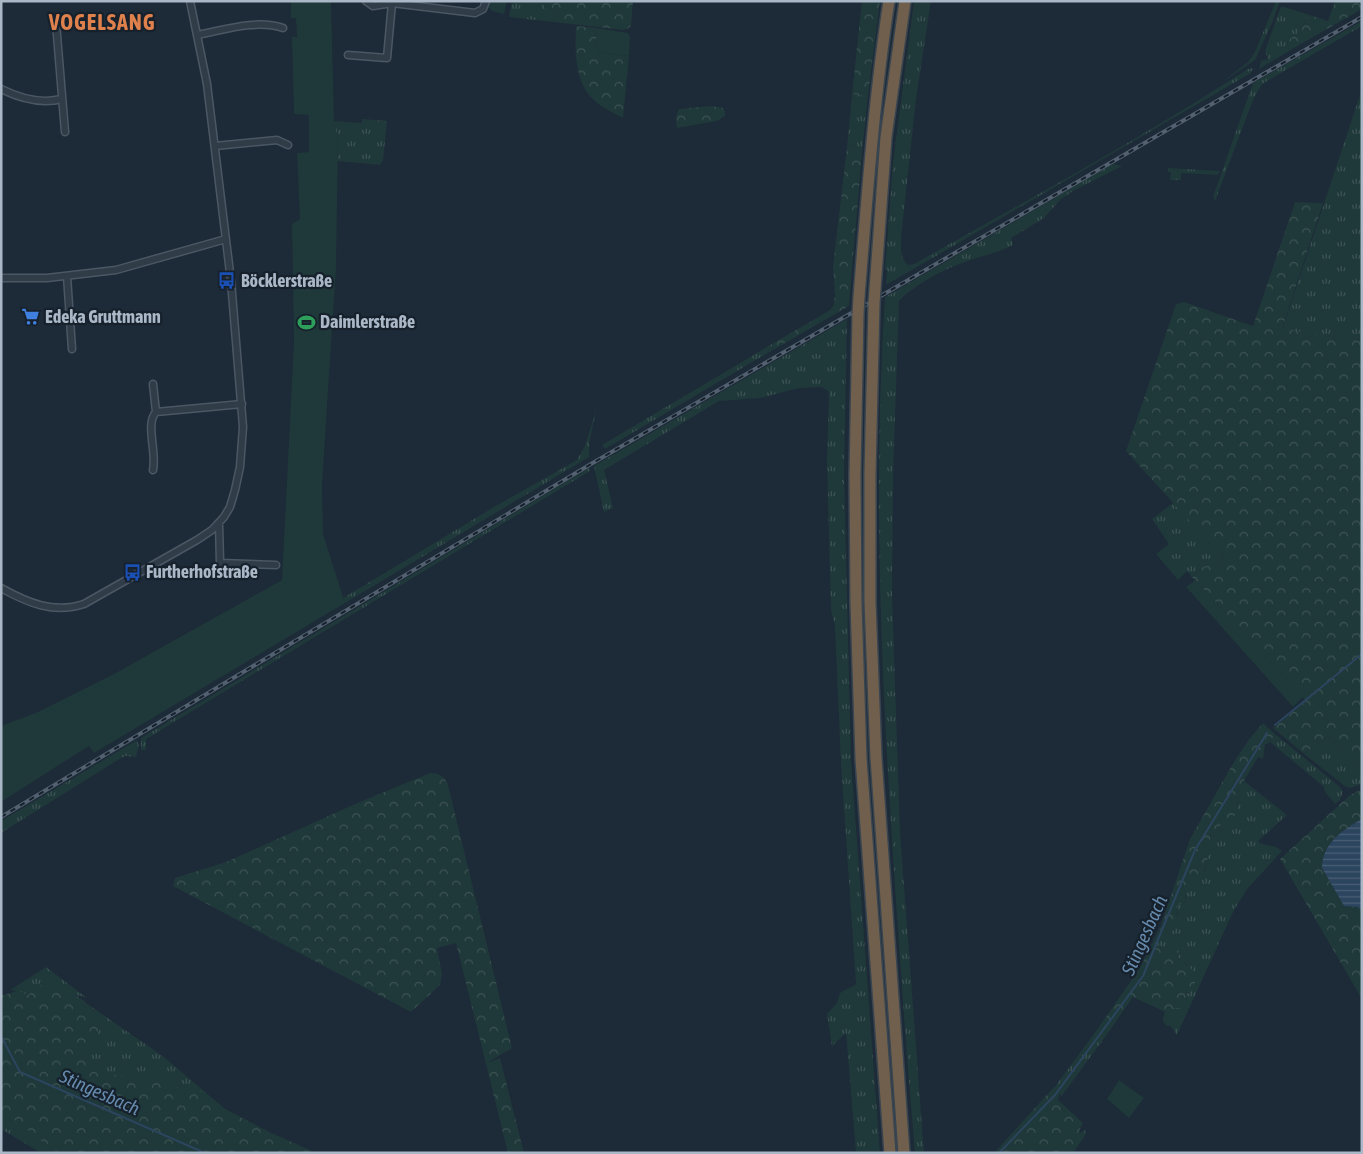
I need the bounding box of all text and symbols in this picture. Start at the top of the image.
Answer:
district label: VOGELSANG [48,9,155,35]
place label: Böcklerstraße [241,270,332,291]
bus stop icon: Böcklerstraße [217,271,237,291]
place label: Edeka Gruttmann [45,306,161,327]
supermarket icon: Edeka Gruttmann [21,307,41,327]
place label: Daimlerstraße [320,311,415,332]
sports icon: Daimlerstraße [296,312,316,332]
place label: Furtherhofstraße [146,561,258,582]
bus stop icon: Furtherhofstraße [122,562,142,582]
water label: Stingesbach [1116,892,1171,979]
water label: Stingesbach [56,1064,143,1119]

